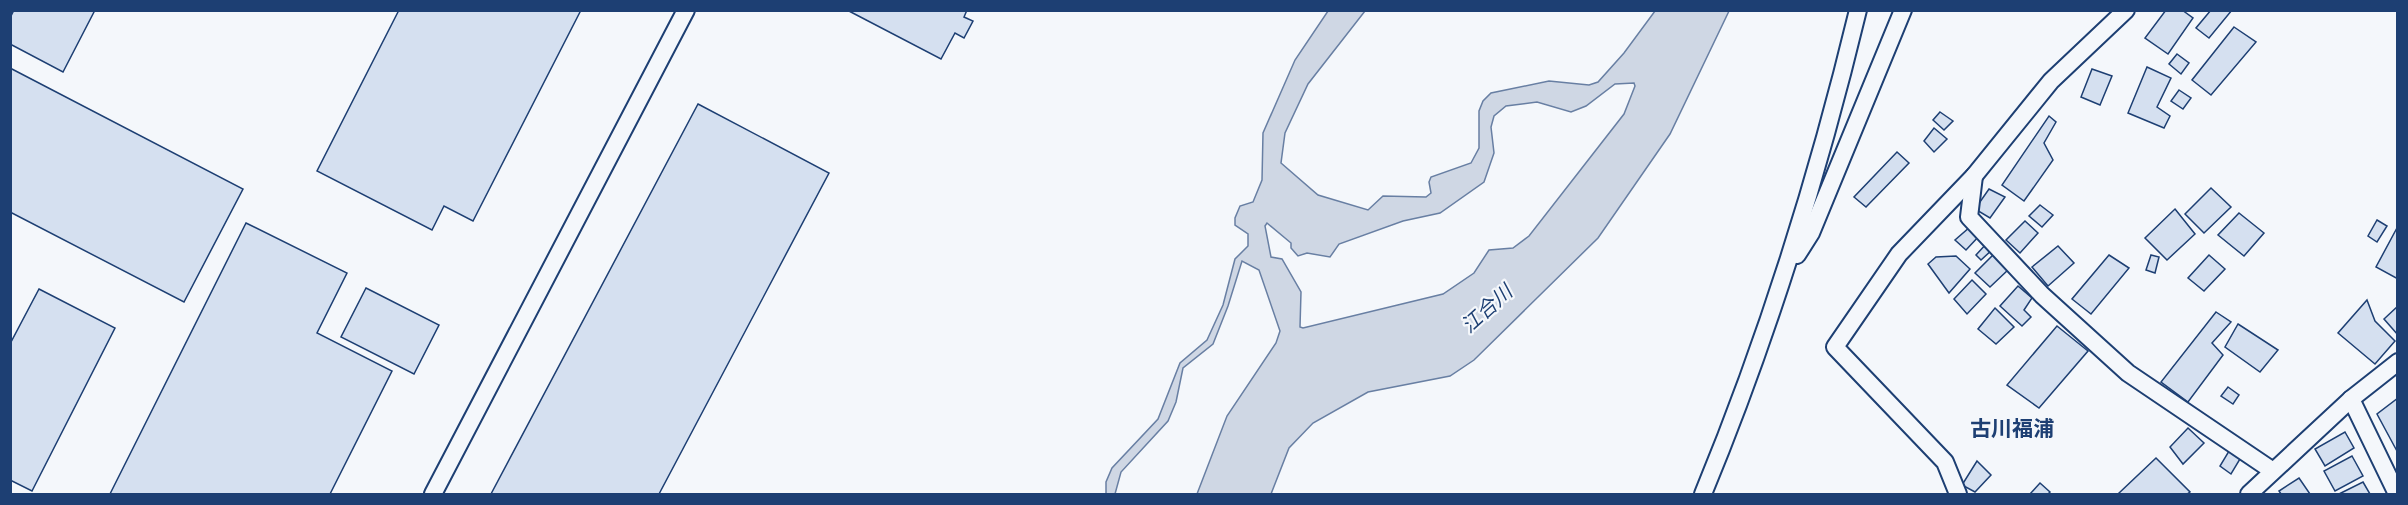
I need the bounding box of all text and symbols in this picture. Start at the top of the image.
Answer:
water label: 江合川 [1455,277,1520,340]
district label: 古川福浦 [1970,414,2054,444]

